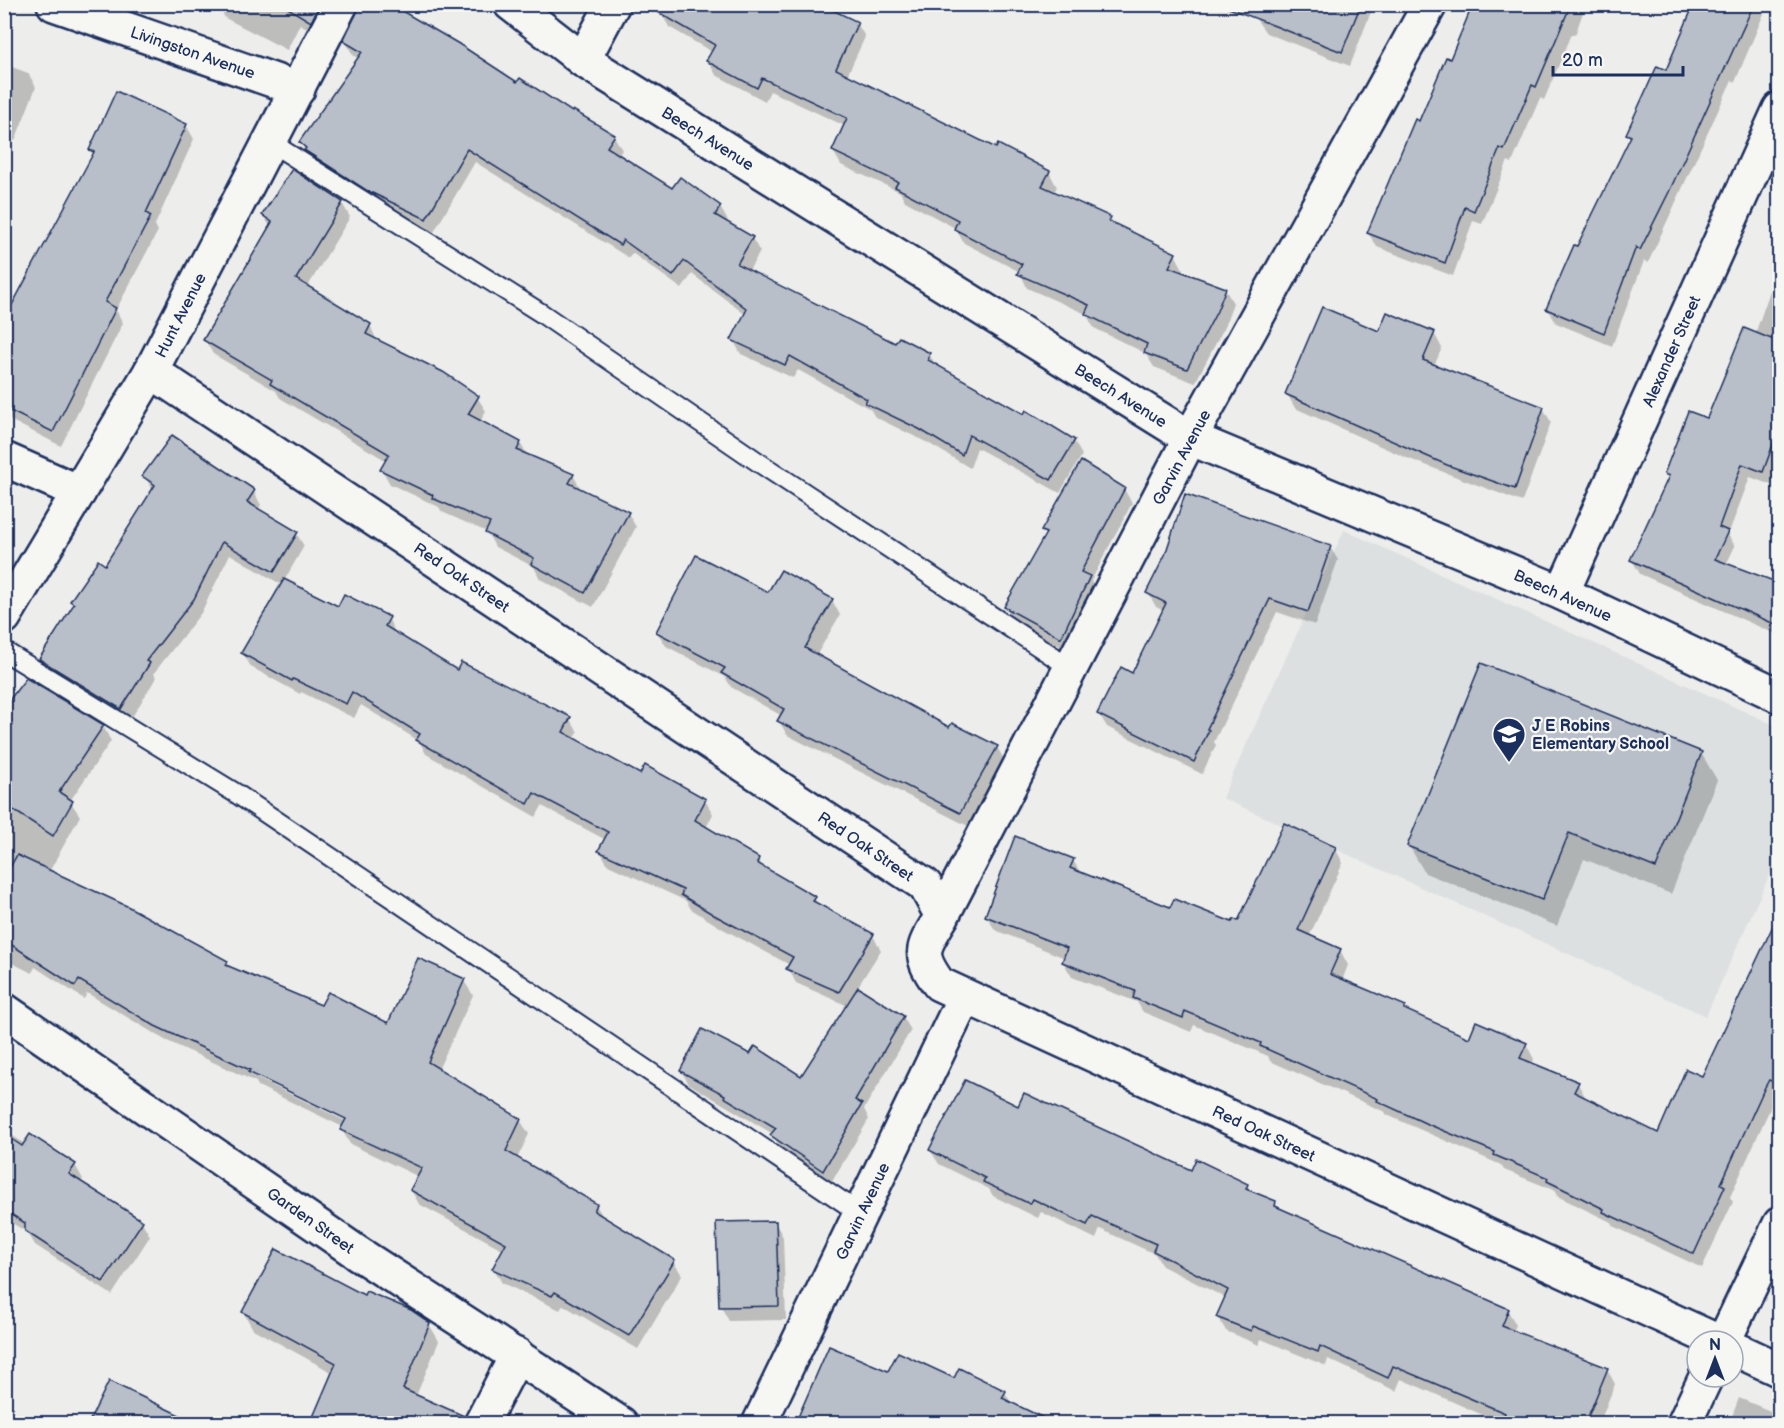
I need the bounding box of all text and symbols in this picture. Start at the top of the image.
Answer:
street label: Livingston Avenue [128,23,258,84]
scale bar [1553,39,1684,77]
text: 20 m [1562,50,1603,71]
street label: Beech Avenue [658,103,757,176]
street label: Hunt Avenue [152,270,211,361]
street label: Alexander Street [1639,293,1705,410]
street label: Beech Avenue [1071,360,1170,433]
street label: Garvin Avenue [1149,406,1216,509]
street label: Red Oak Street [410,539,513,617]
street label: Beech Avenue [1510,566,1615,627]
school or university icon: J E Robins Elementary School [1491,716,1527,763]
place label: J E Robins Elementary School [1532,717,1669,754]
street label: Red Oak Street [814,808,917,886]
street label: Red Oak Street [1209,1102,1318,1166]
street label: Garvin Avenue [832,1159,894,1263]
street label: Garden Street [263,1184,357,1258]
north arrow [1685,1329,1745,1389]
text: N [1709,1336,1721,1355]

